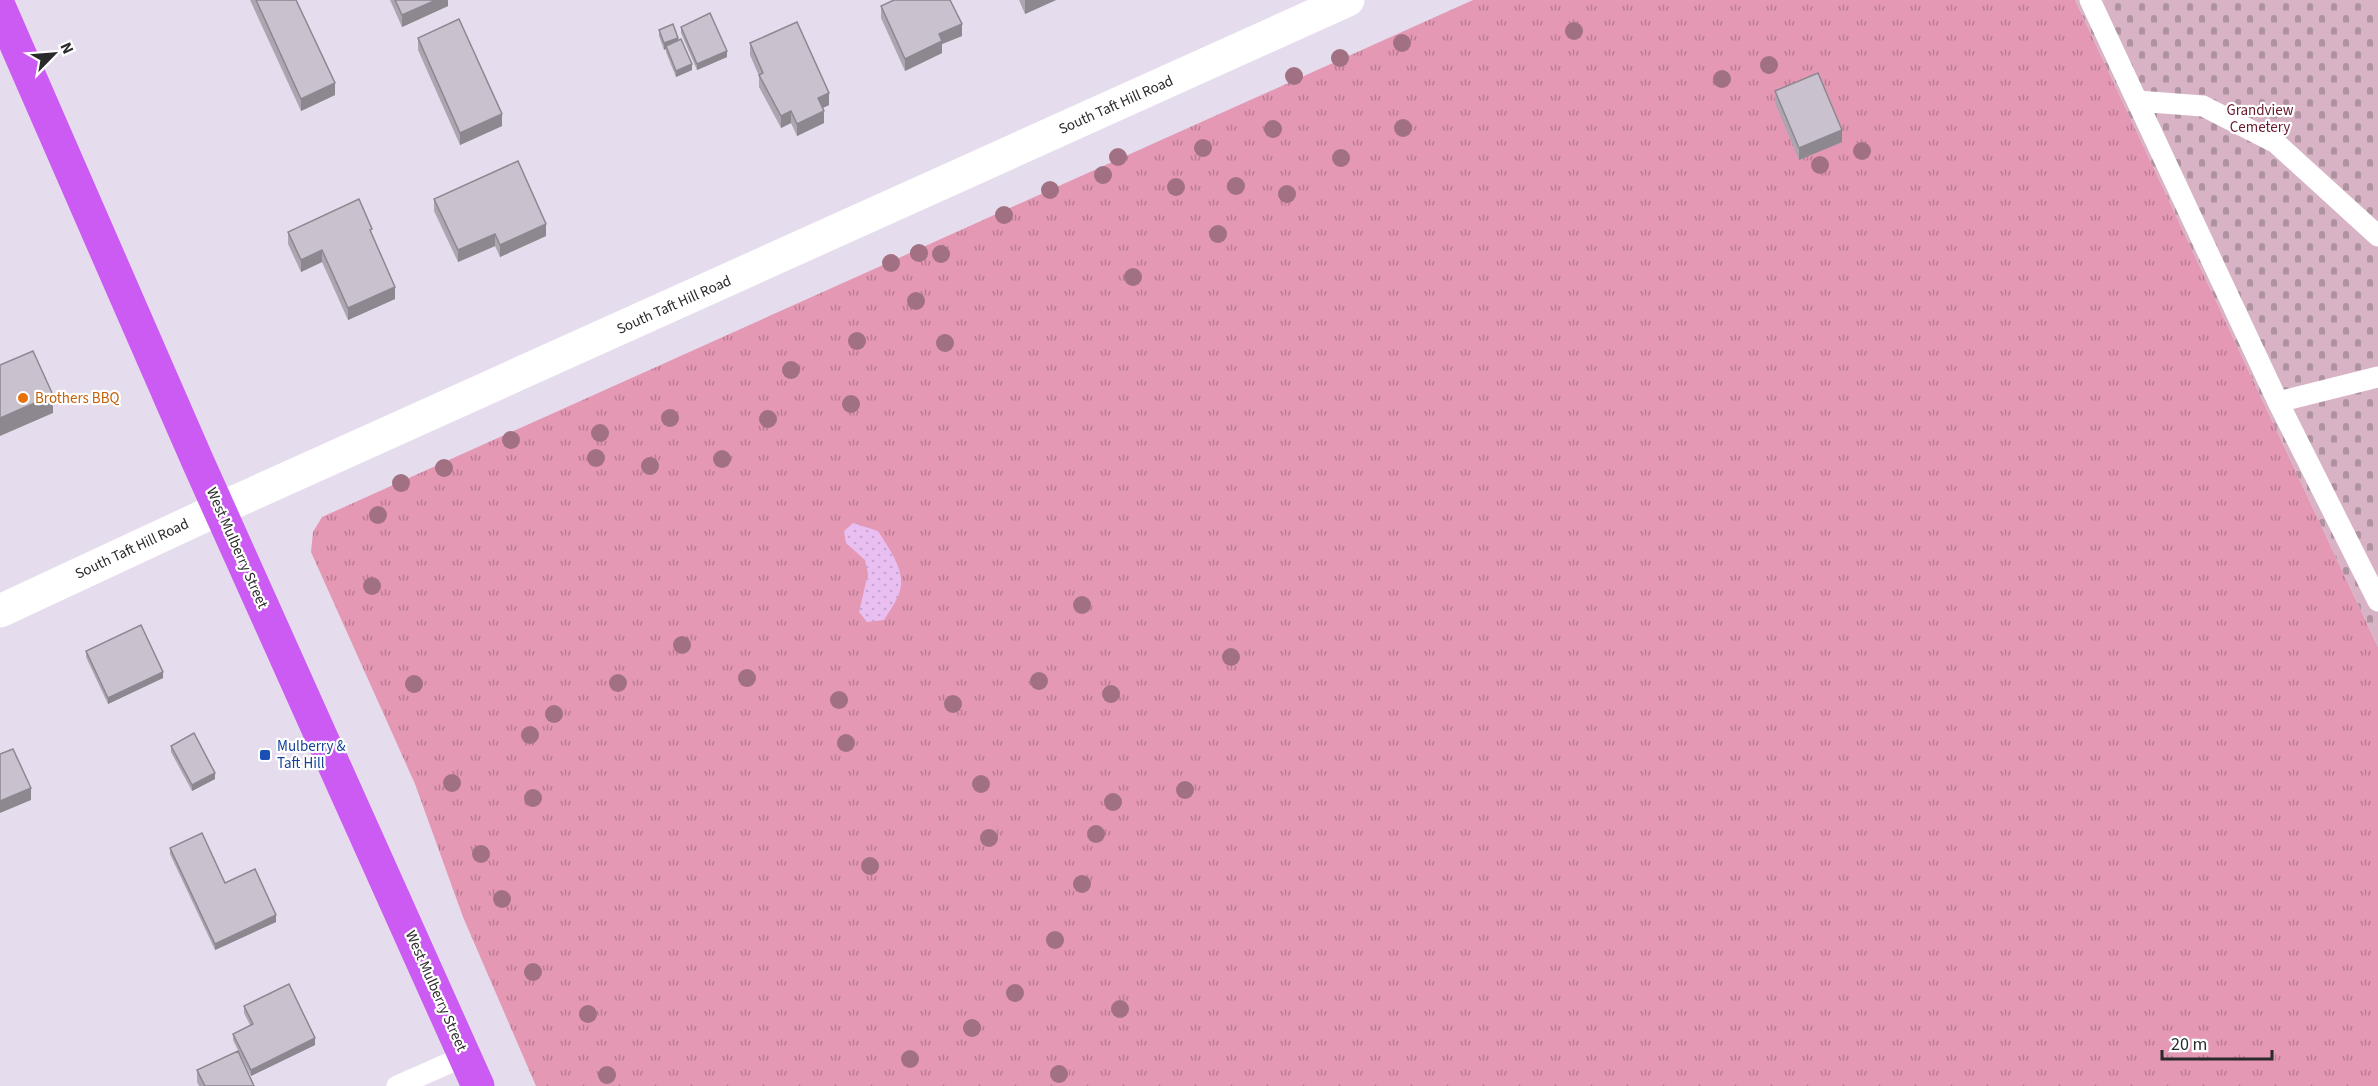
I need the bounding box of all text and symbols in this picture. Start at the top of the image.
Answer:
north arrow [24,24,84,84]
text: N [54,39,79,58]
street label: South Taft Hill Road [1055,70,1177,140]
park label: Grandview Cemetery [2226,100,2294,138]
street label: South Taft Hill Road [613,270,735,340]
place label: Brothers BBQ [35,388,119,409]
marker: Brothers BBQ [16,391,30,405]
street label: West Mulberry Street [201,484,273,612]
street label: South Taft Hill Road [72,513,192,585]
place label: Mulberry & Taft Hill [277,736,346,774]
marker: Mulberry & Taft Hill [258,748,272,762]
street label: West Mulberry Street [400,927,472,1055]
scale bar [2162,1023,2272,1061]
text: 20 m [2171,1032,2207,1057]

